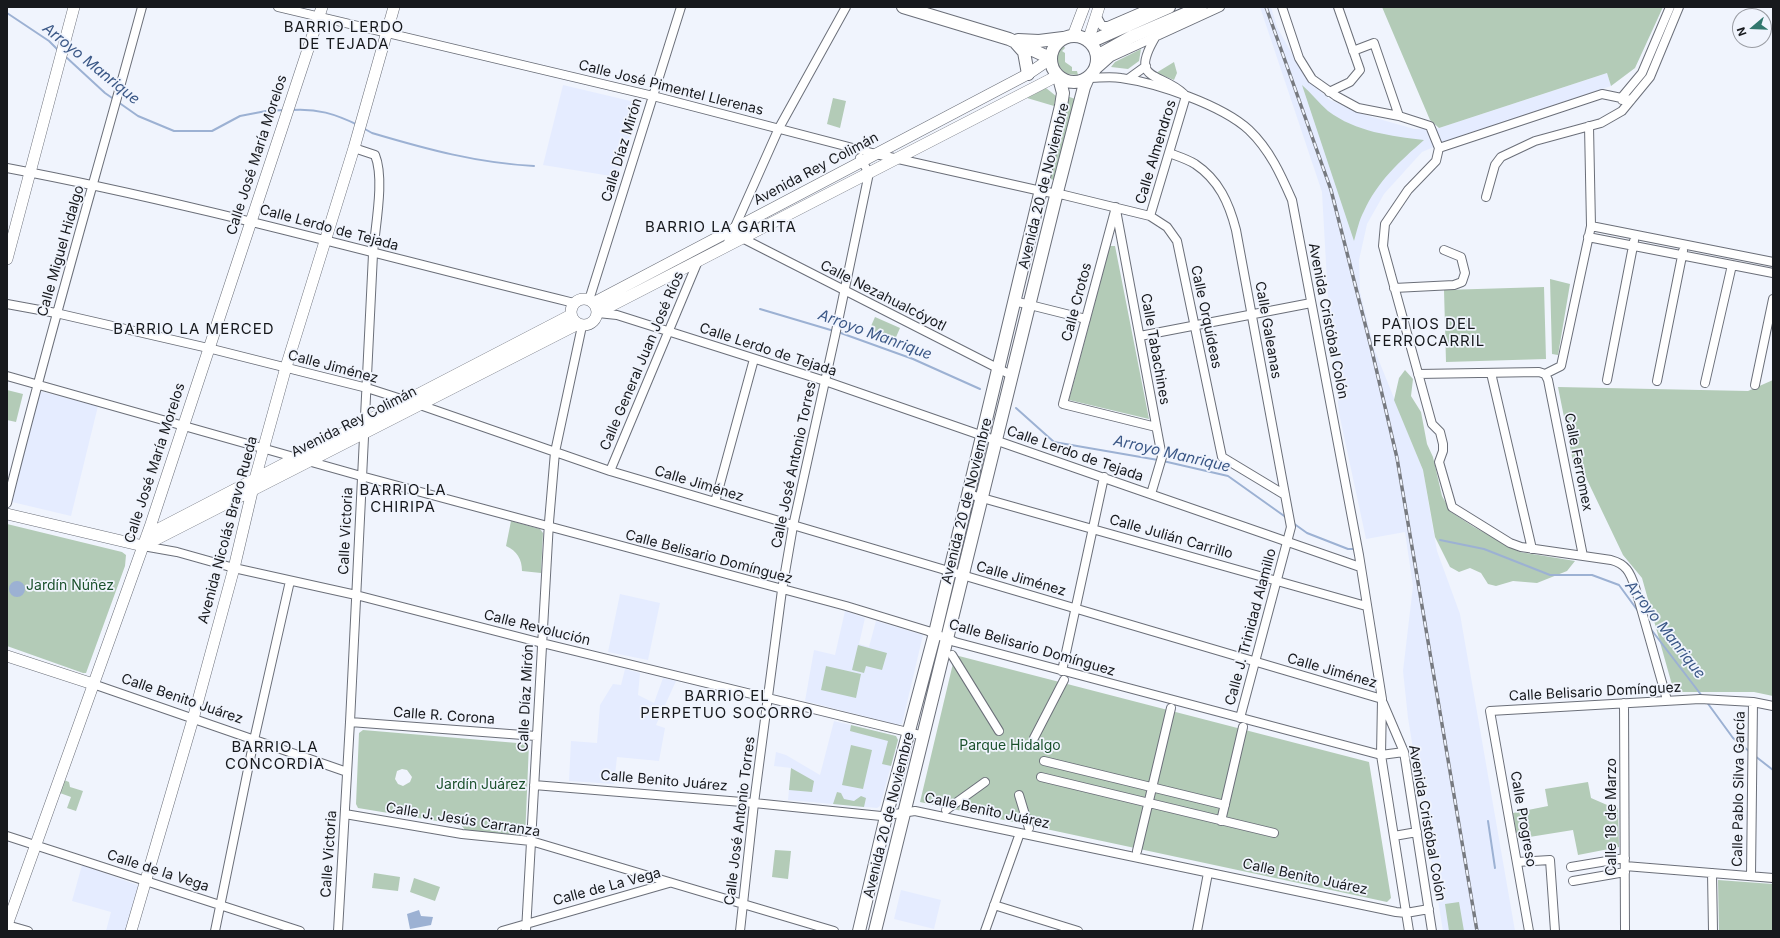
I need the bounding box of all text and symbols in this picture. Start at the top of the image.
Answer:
north arrow [1732,8,1772,48]
district label: BARRIO LERDO DE TEJADA [284,18,404,53]
water label: Arroyo Manrique [39,19,143,109]
text: N [1734,25,1750,38]
street label: Calle José Pimentel Llerenas [577,57,765,119]
street label: Calle José María Morelos [223,73,291,237]
street label: Calle Díaz Mirón [598,96,646,204]
street label: Calle Almendros [1132,98,1180,206]
street label: Avenida 20 de Noviembre [1015,101,1073,271]
street label: Avenida Rey Colimán [751,129,881,209]
street label: Calle Miguel Hidalgo [34,183,88,319]
street label: Calle Lerdo de Tejada [258,201,400,255]
district label: BARRIO LA GARITA [645,218,797,236]
street label: Avenida Cristóbal Colón [1305,242,1351,400]
street label: Calle Nezahualcóyotl [817,257,949,335]
street label: Calle Crotos [1058,261,1096,343]
street label: Calle Orquídeas [1187,264,1225,370]
street label: Calle General Juan José Ríos [597,269,687,453]
street label: Calle Galeanas [1251,280,1285,380]
street label: Calle Tabachines [1137,292,1173,406]
water label: Arroyo Manrique [816,306,934,364]
district label: PATIOS DEL FERROCARRIL [1373,315,1485,350]
district label: BARRIO LA MERCED [113,320,275,338]
street label: Calle Lerdo de Tejada [697,320,839,380]
street label: Calle Jiménez [286,347,380,387]
street label: Calle José Antonio Torres [768,380,820,550]
street label: Calle José María Morelos [121,381,189,545]
street label: Avenida Rey Colimán [288,383,420,461]
street label: Calle Ferromex [1560,412,1596,512]
street label: Avenida 20 de Noviembre [938,416,996,586]
street label: Calle Lerdo de Tejada [1004,423,1146,485]
water label: Arroyo Manrique [1112,432,1232,476]
street label: Avenida Nicolás Bravo Rueda [195,434,261,626]
street label: Calle Jiménez [652,462,746,506]
district label: BARRIO LA CHIRIPA [359,481,447,516]
street label: Calle Victoria [335,487,357,575]
street label: Calle Julián Carrillo [1107,511,1235,563]
street label: Calle Belisario Domínguez [624,527,794,587]
street label: Calle J. Trinidad Alamillo [1222,547,1280,707]
street label: Calle Jiménez [974,558,1068,600]
water label: Arroyo Manrique [1621,577,1709,683]
park label: Jardín Núñez [26,578,114,594]
street label: Calle Revolución [482,607,592,649]
street label: Calle Belisario Domínguez [947,616,1117,680]
street label: Calle Díaz Mirón [515,644,537,752]
street label: Calle Jiménez [1285,650,1379,692]
street label: Calle Benito Juárez [119,670,245,728]
street label: Calle Belisario Domínguez [1508,679,1682,705]
district label: BARRIO EL PERPETUO SOCORRO [640,687,814,722]
street label: Calle R. Corona [392,704,496,728]
street label: Calle Pablo Silva García [1729,711,1749,867]
street label: Avenida 20 de Noviembre [860,730,918,900]
street label: Calle José Antonio Torres [721,736,759,906]
district label: BARRIO LA CONCORDIA [225,738,325,773]
park label: Parque Hidalgo [959,738,1061,754]
street label: Avenida Cristóbal Colón [1405,744,1449,902]
street label: Calle 18 de Marzo [1604,758,1620,876]
street label: Calle Benito Juárez [600,767,728,795]
street label: Calle Progreso [1506,770,1540,868]
park label: Jardín Juárez [436,777,526,793]
street label: Calle Benito Juárez [923,790,1051,832]
street label: Calle J. Jesús Carranza [385,799,541,841]
street label: Calle Victoria [318,810,340,898]
street label: Calle de la Vega [105,847,211,895]
street label: Calle Benito Juárez [1241,856,1369,898]
street label: Calle de La Vega [551,865,663,909]

